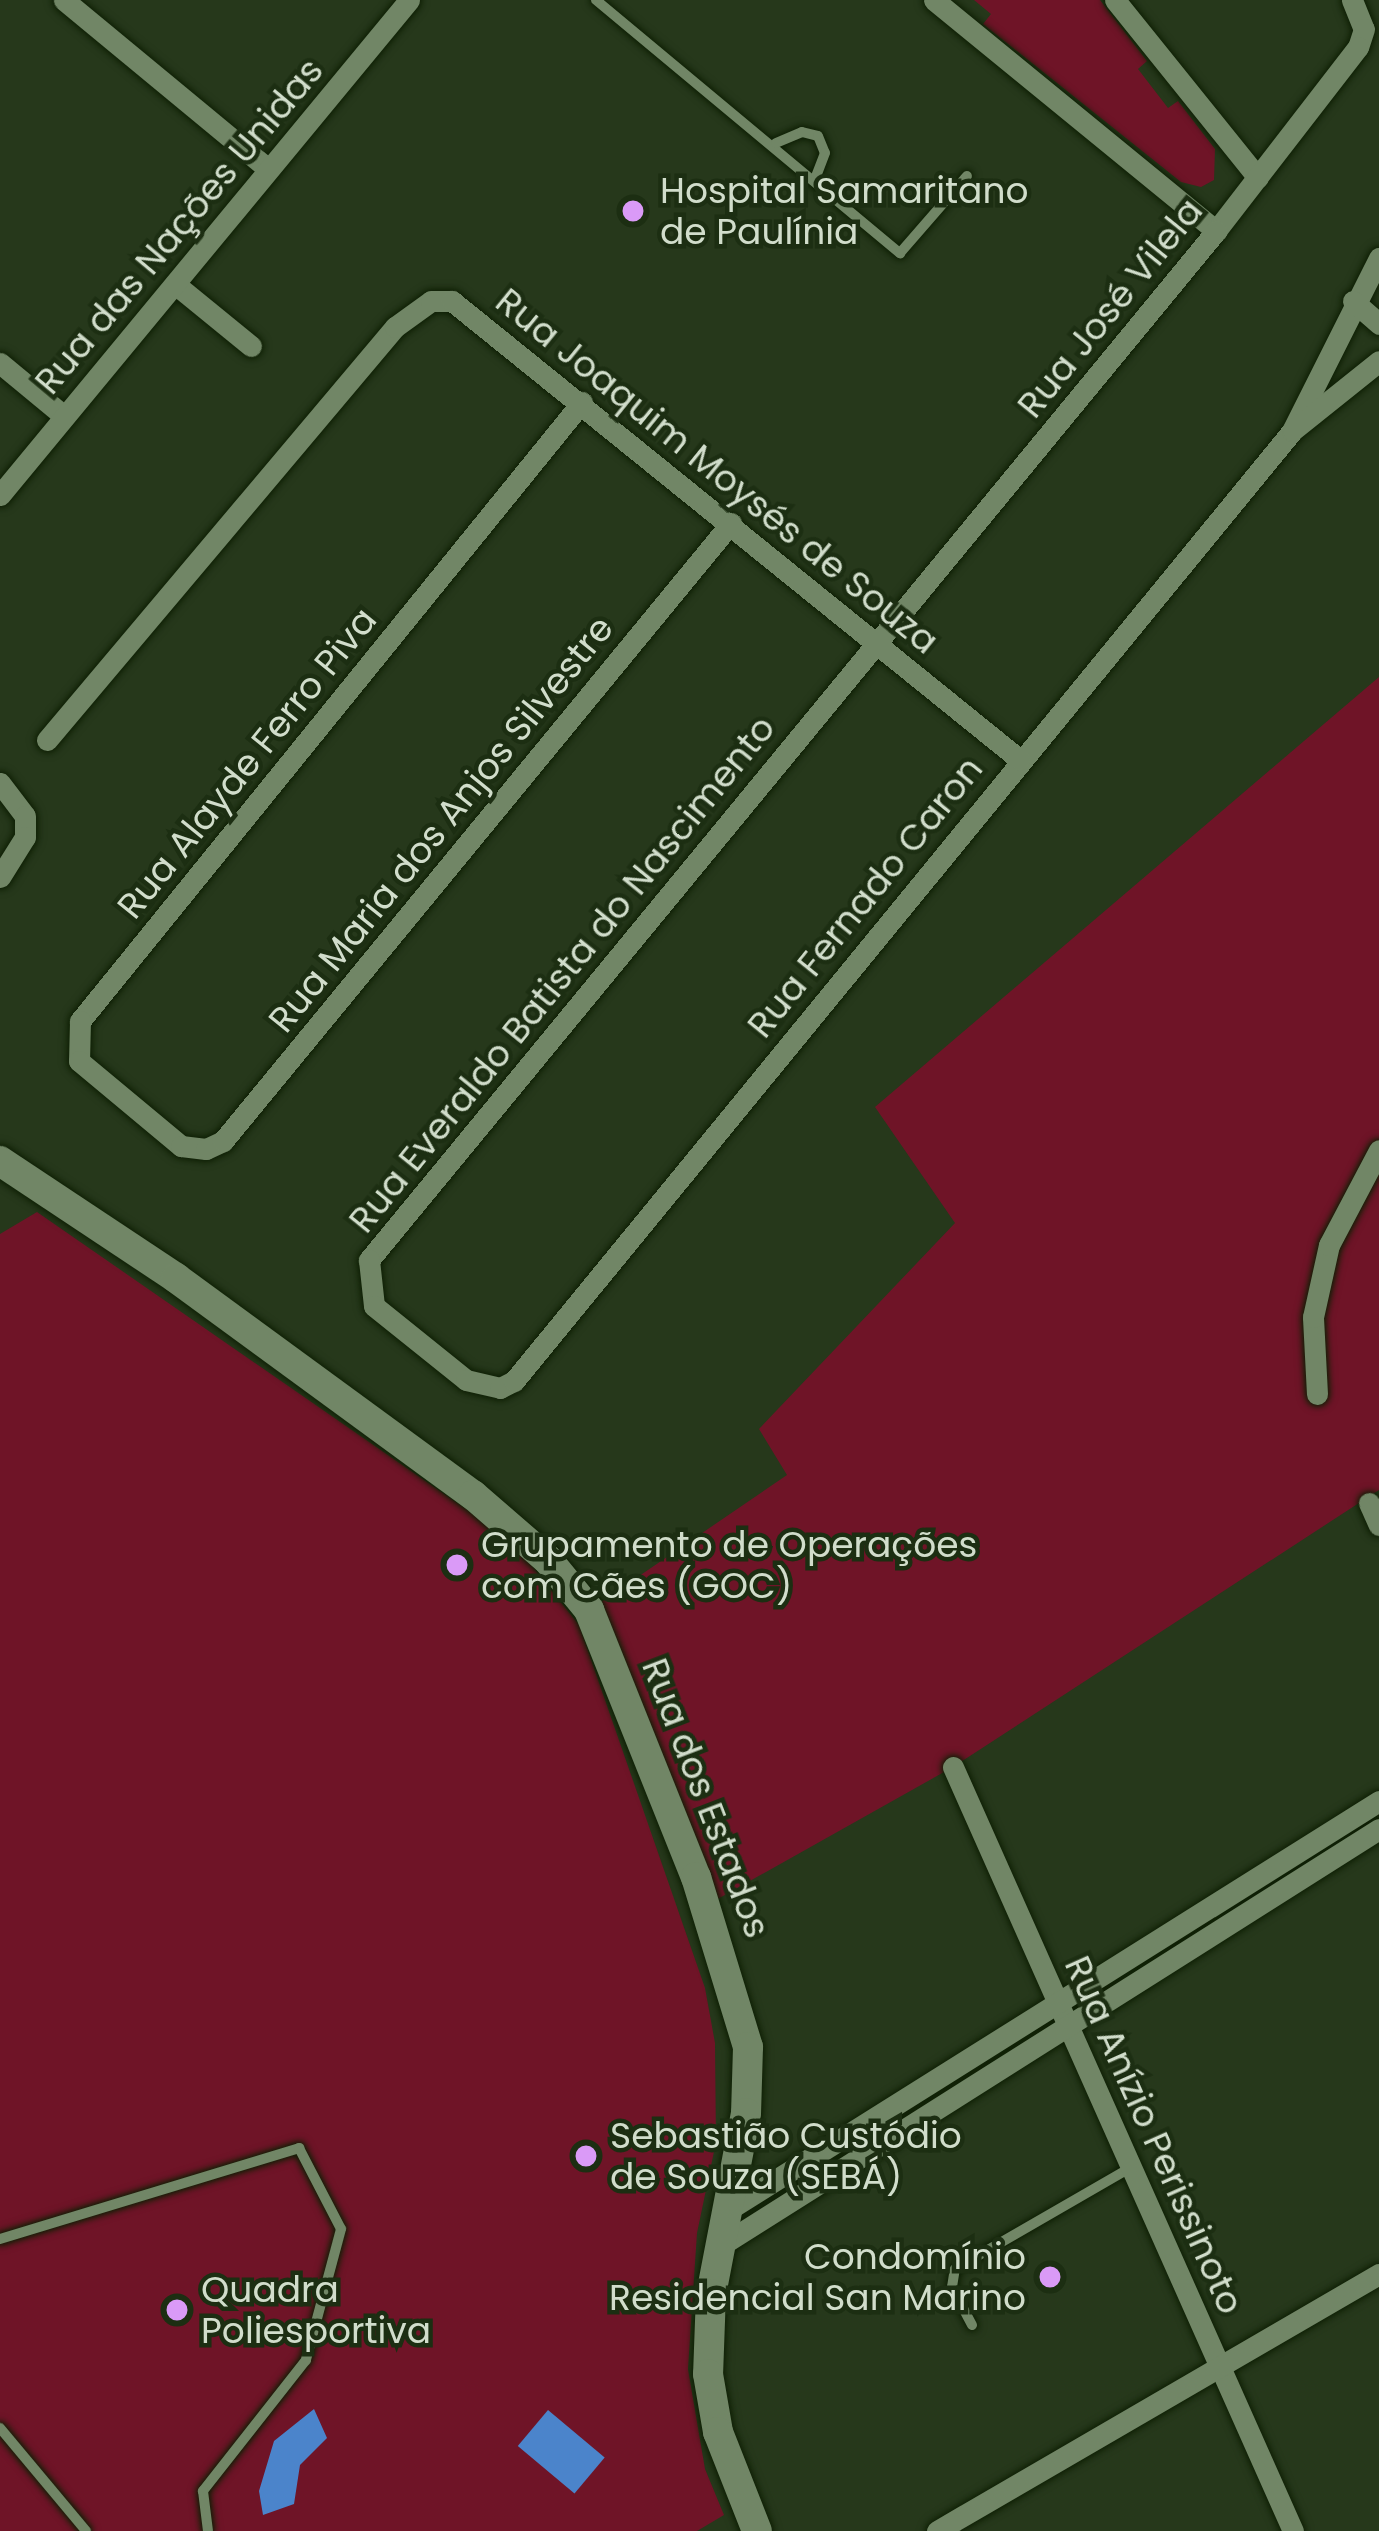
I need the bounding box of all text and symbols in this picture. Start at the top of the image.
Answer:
street label: Rua das Nações Unidas [26,49,332,403]
place label: Hospital Samaritano de Paulínia [660,168,1029,253]
street label: Rua José Vilela [1008,190,1212,426]
marker: Hospital Samaritano de Paulínia [617,195,649,227]
street label: Rua Joaquim Moysés de Souza [487,279,947,663]
street label: Rua Alayde Ferro Piva [108,599,386,927]
street label: Rua Maria dos Anjos Silvestre [260,607,622,1041]
street label: Rua Everaldo Batista do Nascimento [340,707,784,1241]
street label: Rua Fernado Caron [738,748,992,1046]
place label: Grupamento de Operações com Cães (GOC) [481,1522,977,1607]
marker: Grupamento de Operações com Cães (GOC) [444,1552,470,1578]
street label: Rua dos Estados [633,1652,779,1944]
street label: Rua Anízio Perissinoto [1056,1949,1252,2321]
place label: Sebastião Custódio de Souza (SEBÁ) [610,2113,962,2198]
marker: Sebastião Custódio de Souza (SEBÁ) [573,2143,599,2169]
place label: Condomínio Residencial San Marino [609,2234,1026,2319]
marker: Condomínio Residencial San Marino [1037,2264,1063,2290]
place label: Quadra Poliesportiva [201,2267,431,2352]
marker: Quadra Poliesportiva [164,2297,190,2323]

